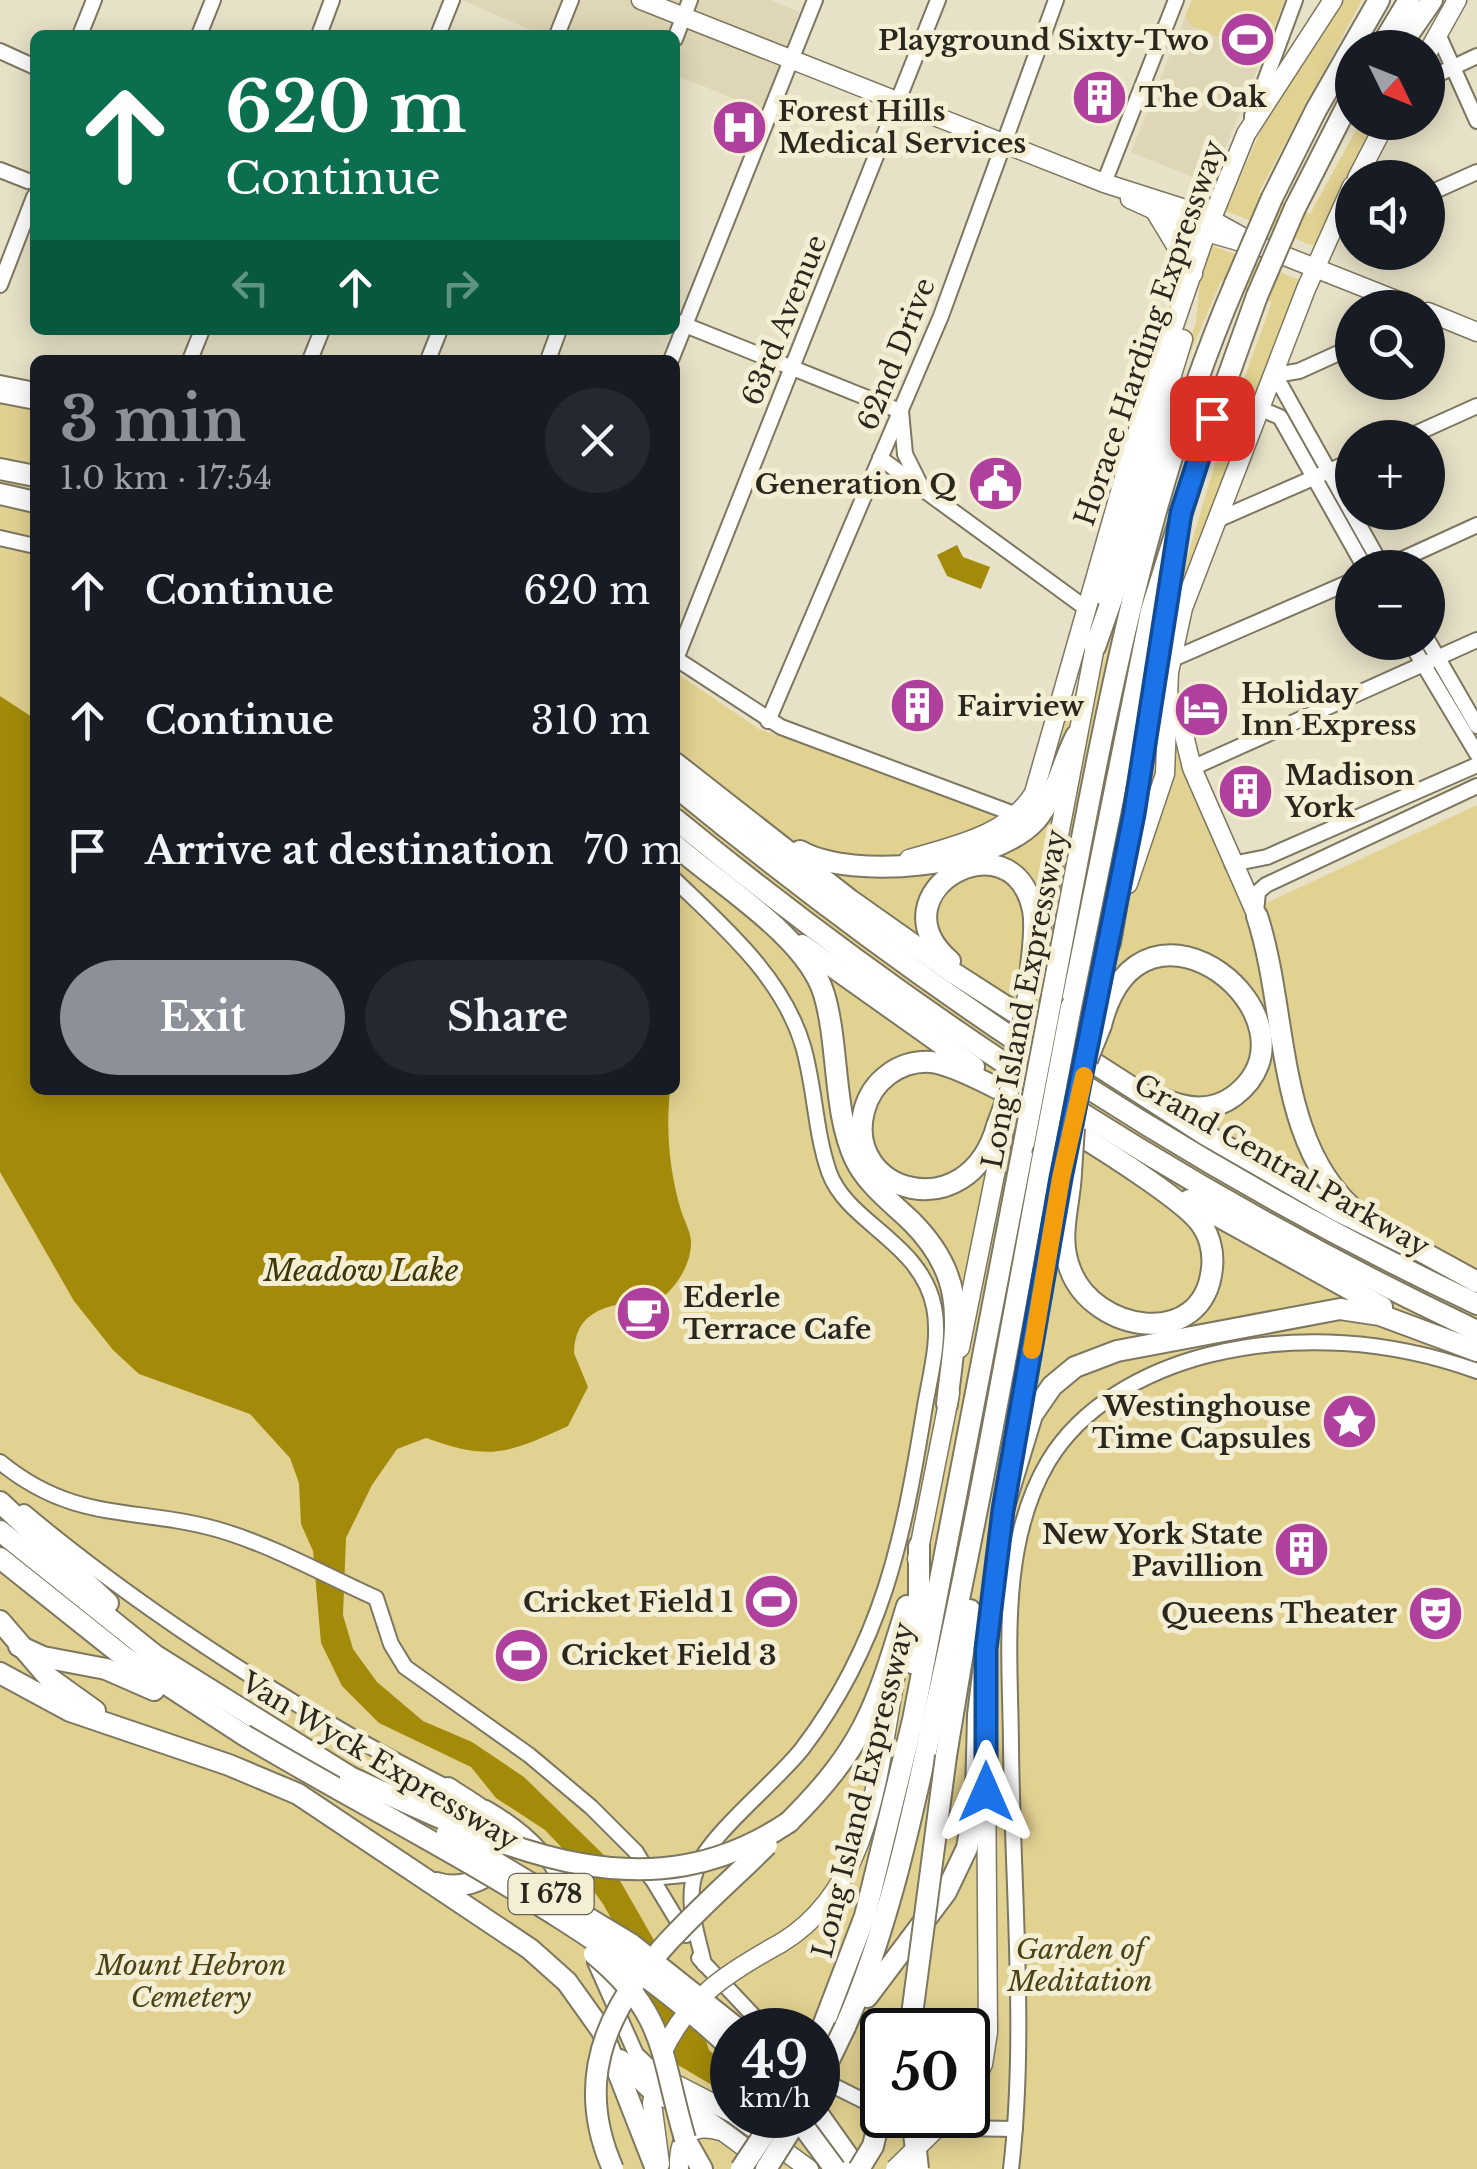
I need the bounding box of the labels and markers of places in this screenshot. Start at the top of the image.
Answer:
sports icon: Playground Sixty-Two [1218,10,1278,70]
place label: Playground Sixty-Two [878,23,1209,58]
building icon: The Oak [1070,67,1130,127]
place label: The Oak [1139,80,1267,115]
place label: Forest Hills Medical Services [778,94,1026,161]
hospital icon: Forest Hills Medical Services [709,97,769,157]
pin [1170,376,1255,461]
public building icon: Generation Q [965,454,1025,514]
place label: Generation Q [755,467,956,502]
building icon: Fairview [888,676,948,736]
place label: Holiday Inn Express [1241,676,1416,743]
hotel icon: Holiday Inn Express [1172,679,1232,739]
place label: Fairview [957,689,1084,724]
place label: Madison York [1284,758,1415,825]
building icon: Madison York [1216,761,1276,821]
place label: Ederle Terrace Cafe [683,1280,871,1347]
cafe icon: Ederle Terrace Cafe [614,1283,674,1343]
place label: Westinghouse Time Capsules [1092,1389,1311,1456]
place icon: Westinghouse Time Capsules [1320,1392,1380,1452]
place label: New York State Pavillion [1042,1517,1263,1584]
building icon: New York State Pavillion [1272,1520,1332,1580]
sports icon: Cricket Field 1 [742,1572,802,1632]
theatre icon: Queens Theater [1406,1583,1466,1643]
place label: Cricket Field 1 [523,1585,733,1620]
place label: Queens Theater [1161,1596,1397,1631]
sports icon: Cricket Field 3 [492,1625,552,1685]
place label: Cricket Field 3 [561,1638,777,1673]

